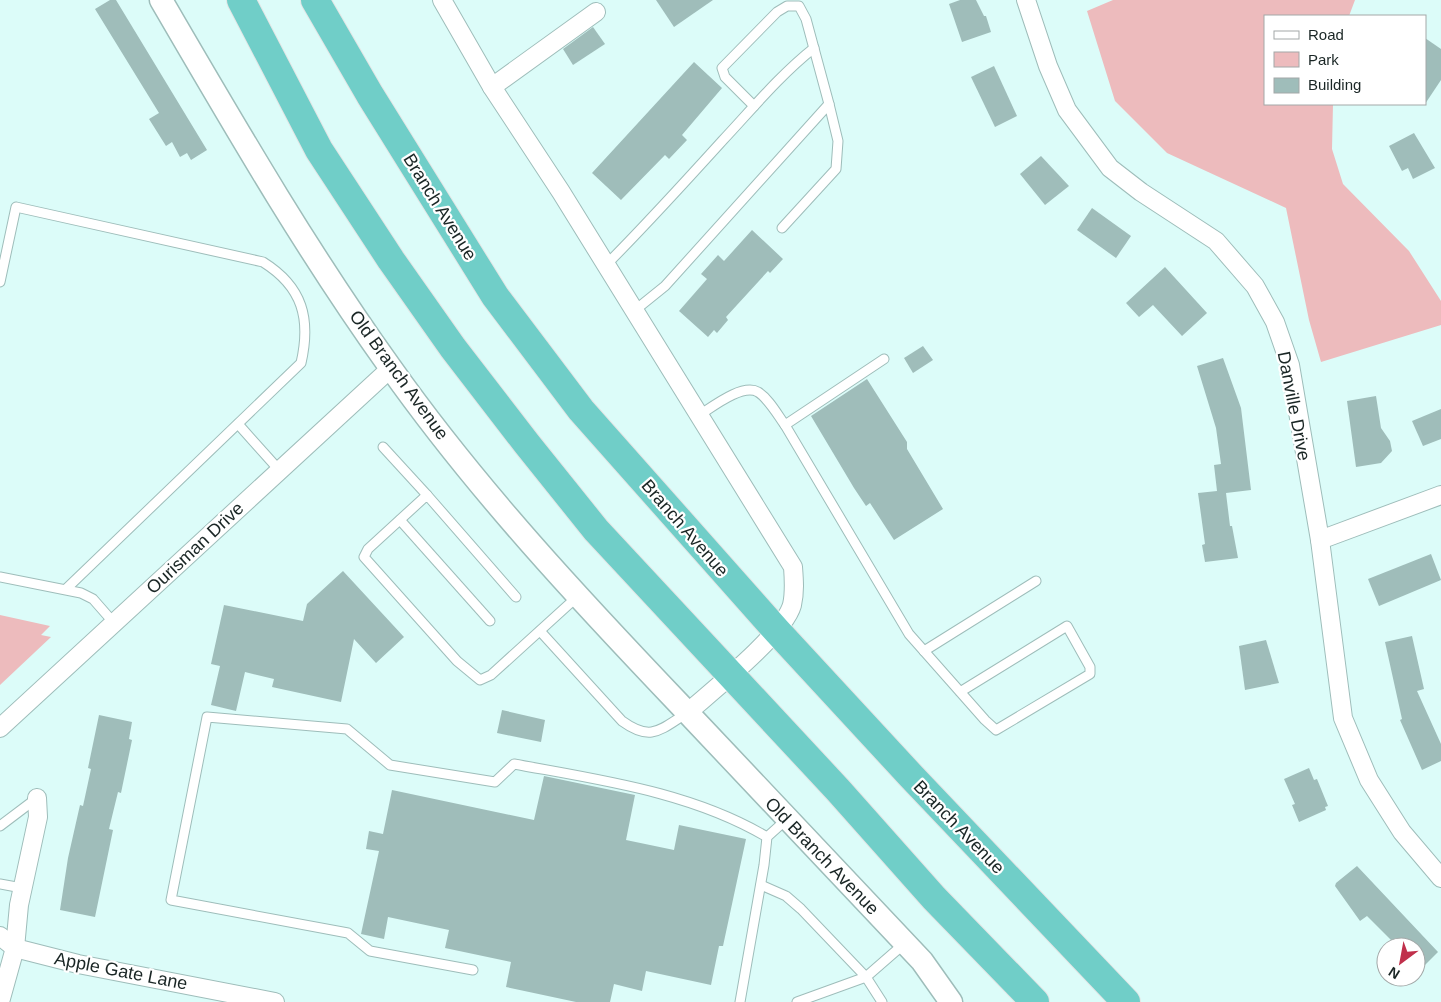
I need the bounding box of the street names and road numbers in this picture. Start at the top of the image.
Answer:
street label: Branch Avenue [399,150,481,264]
street label: Old Branch Avenue [345,307,453,443]
street label: Danville Drive [1274,350,1314,462]
street label: Branch Avenue [638,475,732,581]
street label: Ourisman Drive [142,498,248,598]
street label: Branch Avenue [910,776,1008,878]
street label: Old Branch Avenue [761,793,883,919]
street label: Apple Gate Lane [53,948,189,994]

